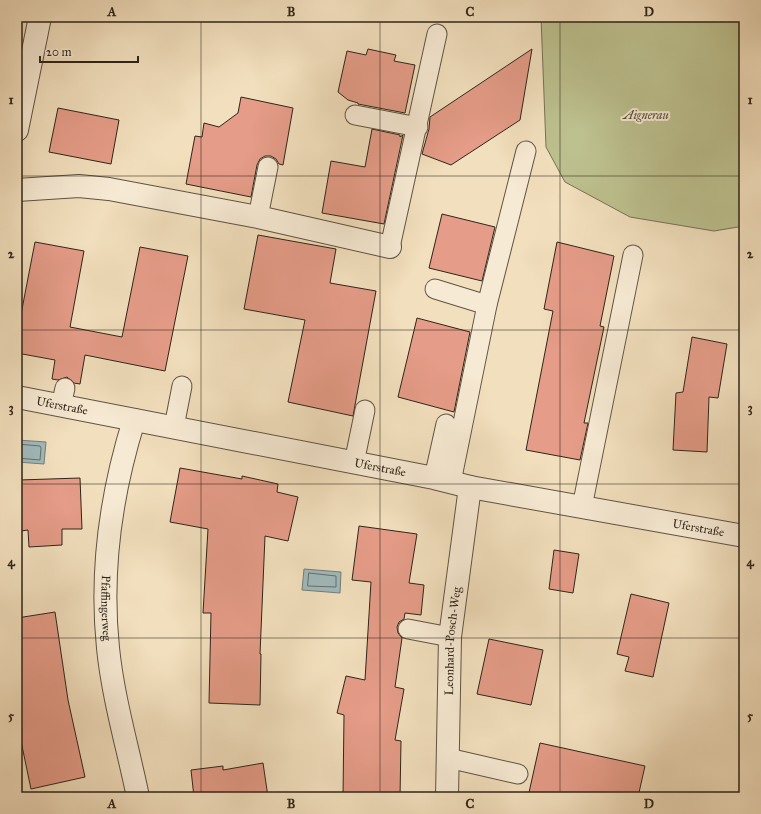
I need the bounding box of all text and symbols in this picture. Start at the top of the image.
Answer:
text: A [107,4,117,20]
text: B [287,4,296,20]
text: C [466,4,475,20]
text: D [644,4,654,20]
scale bar [40,38,138,64]
text: 20 m [46,45,72,59]
text: 1 [8,92,14,108]
text: 1 [747,92,753,108]
park label: Aignerau [621,108,669,122]
text: 2 [8,246,15,262]
text: 2 [747,246,754,262]
street label: Uferstraße [35,394,89,418]
text: 3 [8,400,14,416]
text: 3 [747,400,753,416]
street label: Uferstraße [353,456,407,479]
street label: Uferstraße [672,516,725,539]
text: 4 [7,554,15,570]
text: 4 [746,554,754,570]
street label: Pfaffingerweg [97,575,114,642]
street label: Leonhard-Posch-Weg [442,586,465,696]
text: 5 [8,708,15,724]
text: 5 [747,708,754,724]
text: A [107,796,117,812]
text: B [287,796,296,812]
text: C [466,796,475,812]
text: D [644,796,654,812]

